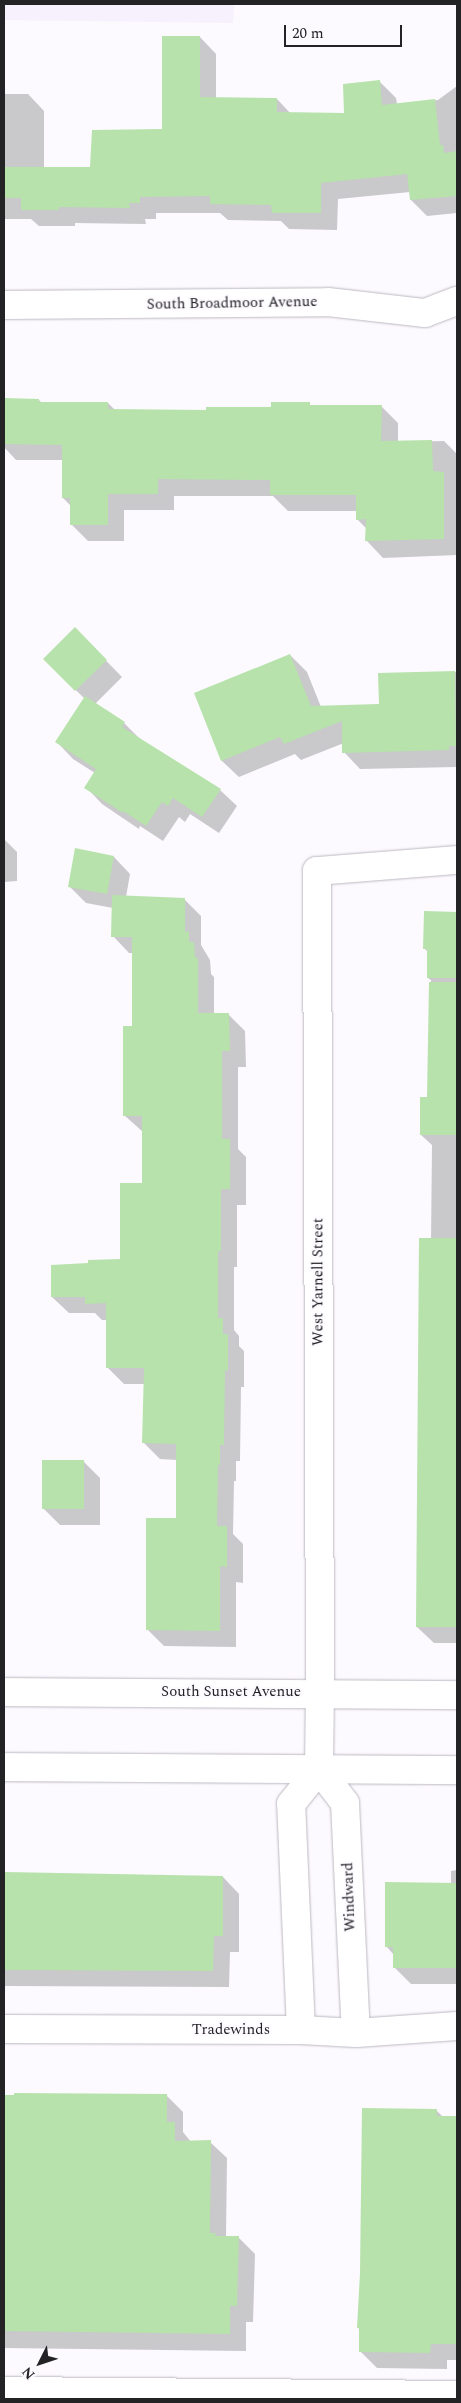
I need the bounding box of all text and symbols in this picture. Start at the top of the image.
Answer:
scale bar [286,15,404,47]
text: 20 m [292,22,324,45]
street label: South Broadmoor Avenue [147,293,317,313]
street label: West Yarnell Street [309,1218,327,1346]
street label: South Sunset Avenue [161,1683,301,1701]
street label: Windward [339,1862,359,1932]
street label: Tradewinds [192,2021,270,2039]
north arrow [15,2338,65,2388]
text: N [17,2362,40,2384]

